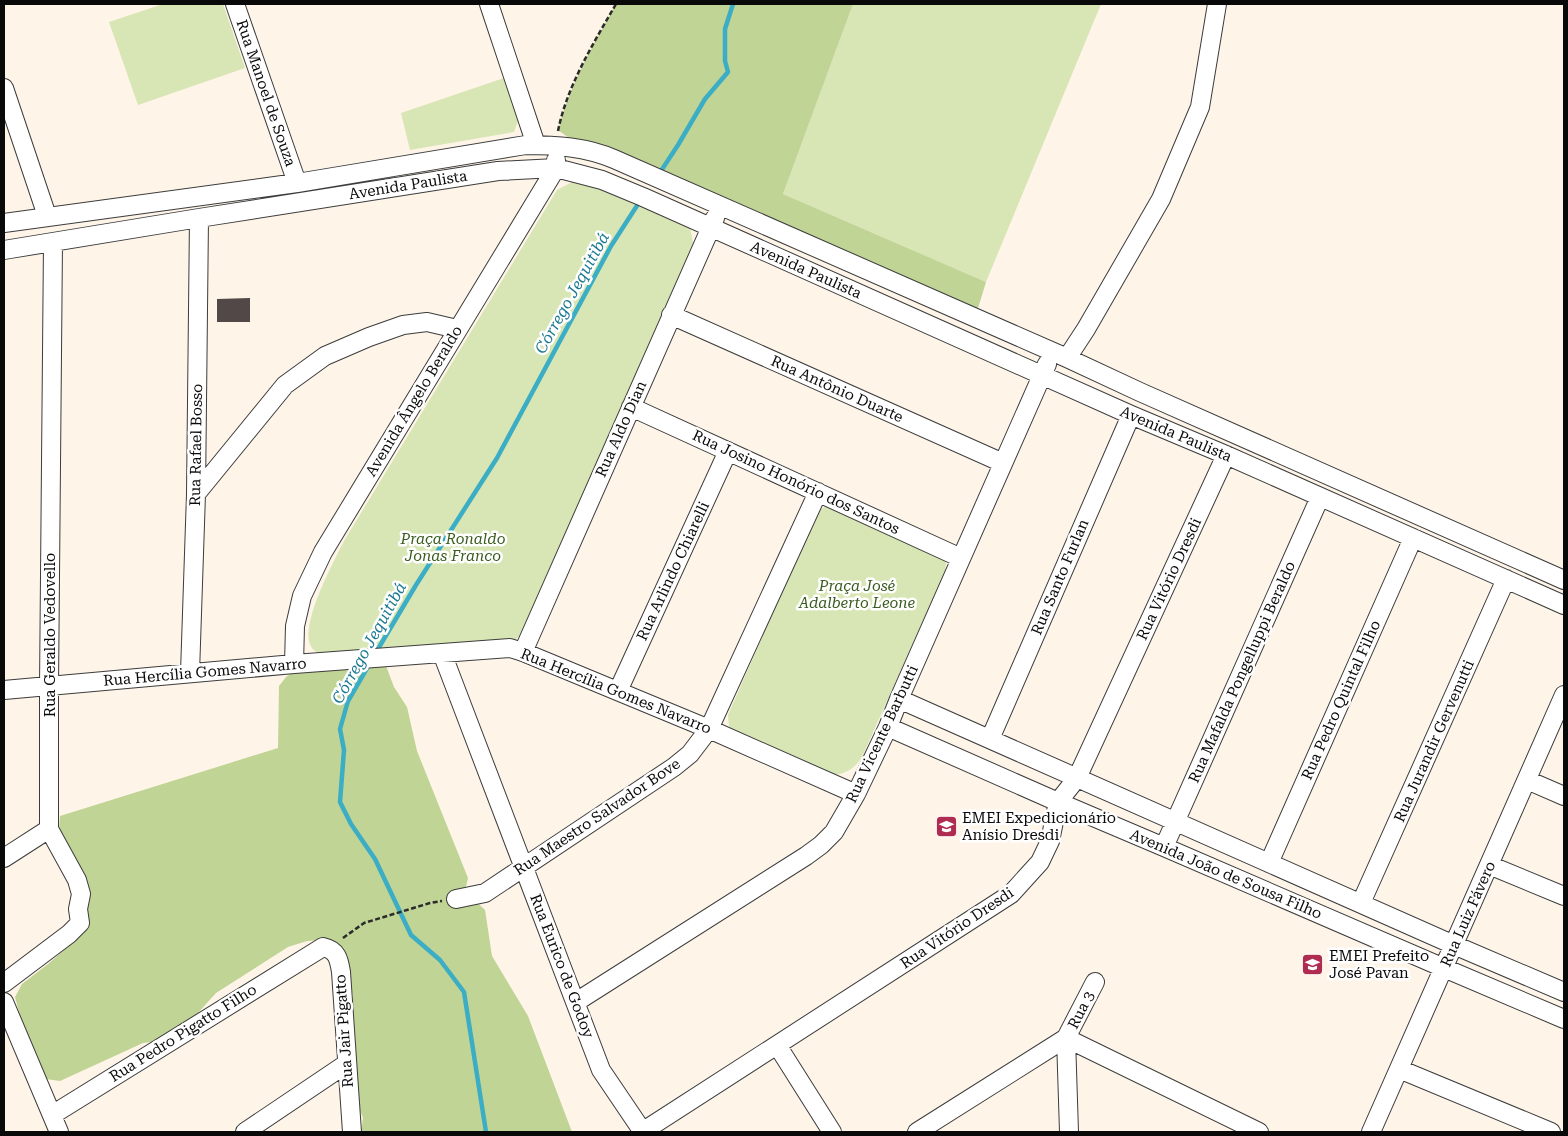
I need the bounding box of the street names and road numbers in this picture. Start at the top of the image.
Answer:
street label: Rua Manoel de Souza [232,17,300,169]
street label: Avenida Paulista [348,167,468,203]
street label: Avenida Paulista [748,237,864,303]
street label: Avenida Ângelo Beraldo [362,322,466,480]
street label: Rua Antônio Duarte [768,352,906,426]
street label: Rua Aldo Dian [592,378,650,480]
street label: Rua Rafael Bosso [186,384,206,506]
street label: Avenida Paulista [1117,402,1235,466]
street label: Rua Josino Honório dos Santos [690,426,902,538]
street label: Rua Arlindo Chiarelli [633,498,713,643]
street label: Rua Vitório Dresdi [1133,515,1205,643]
street label: Rua Santo Furlan [1027,516,1093,638]
street label: Rua Geraldo Vedovello [41,553,59,717]
street label: Rua Mafalda Pongelluppi Beraldo [1185,558,1299,786]
street label: Rua Pedro Quintal Filho [1298,617,1384,783]
street label: Rua Hercília Gomes Navarro [518,644,714,738]
street label: Rua Hercília Gomes Navarro [103,654,307,690]
street label: Rua Jurandir Gervenutti [1390,657,1478,825]
street label: Rua Vicente Barbutti [842,662,922,806]
street label: Rua Maestro Salvador Bove [511,755,683,879]
street label: Avenida João de Sousa Filho [1127,825,1325,923]
street label: Rua Luiz Fávero [1437,858,1499,970]
street label: Rua Vitório Dresdi [897,883,1017,973]
street label: Rua Eurico de Godoy [526,891,598,1041]
street label: Rua Jair Pigatto [331,974,357,1088]
street label: Rua Pedro Pigatto Filho [106,980,260,1086]
street label: Rua 3 [1064,988,1098,1032]

